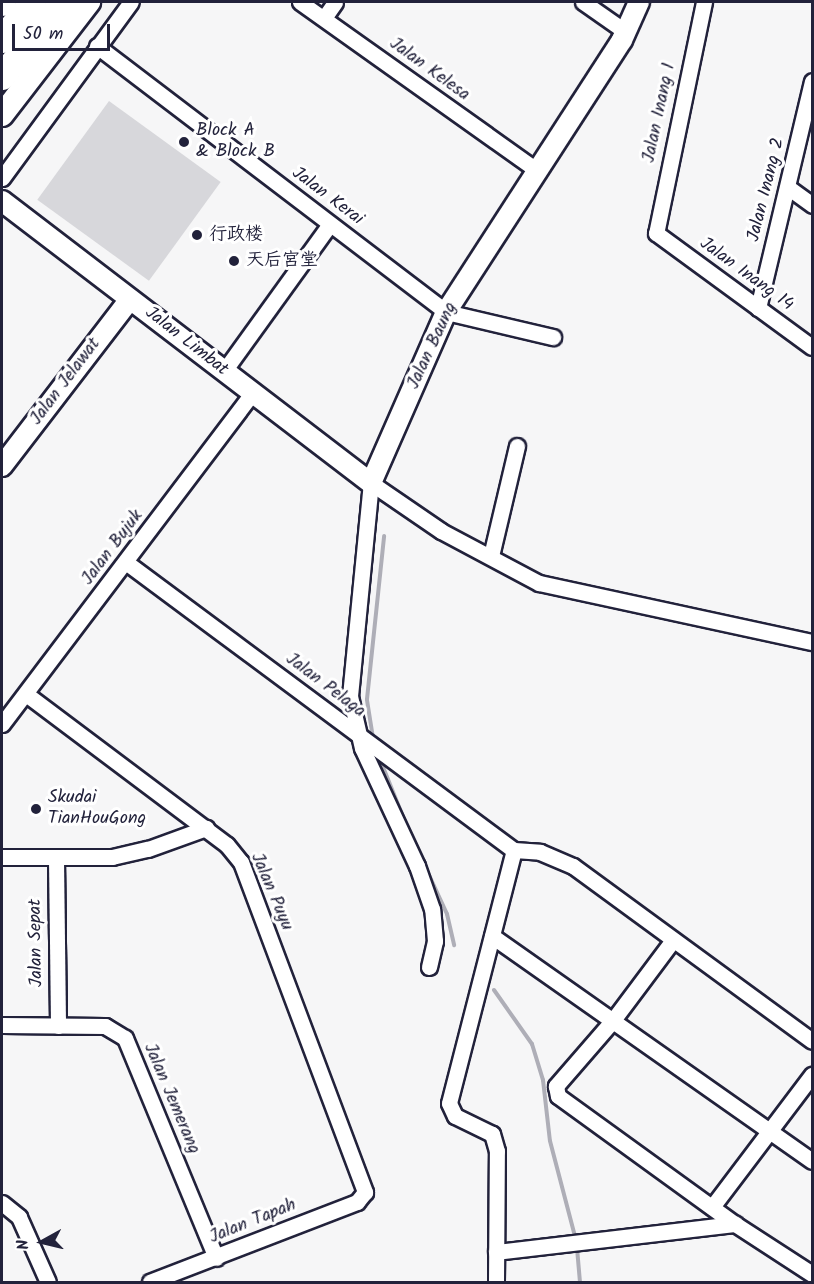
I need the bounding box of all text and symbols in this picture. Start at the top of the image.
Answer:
scale bar [15,12,112,50]
text: 50 m [23,20,63,49]
street label: Jalan Kelesa [385,34,473,106]
street label: Jalan Inang 1 [639,61,681,165]
place label: Block A & Block B [196,121,275,164]
marker: Block A & Block B [177,135,191,149]
street label: Jalan Inang 2 [744,136,790,244]
street label: Jalan Kerai [287,163,367,231]
place label: 行政楼 [209,224,263,246]
marker: 行政楼 [190,228,204,242]
street label: Jalan Inang 14 [695,234,797,316]
place label: 天后宫堂 [246,250,318,272]
marker: 天后宫堂 [227,254,241,268]
street label: Jalan Baung [404,299,462,393]
street label: Jalan Limbat [140,303,232,381]
street label: Jalan Jelawat [26,334,106,430]
street label: Jalan Bujuk [78,506,148,590]
street label: Jalan Pelaga [281,649,369,723]
place label: Skudai TianHouGong [48,788,146,830]
marker: Skudai TianHouGong [29,802,43,816]
street label: Jalan Puyu [245,850,297,934]
street label: Jalan Sepat [25,899,49,987]
street label: Jalan Jemerang [138,1040,204,1158]
street label: Jalan Tapah [207,1195,299,1249]
north arrow [12,1212,72,1272]
text: N [11,1238,37,1251]

